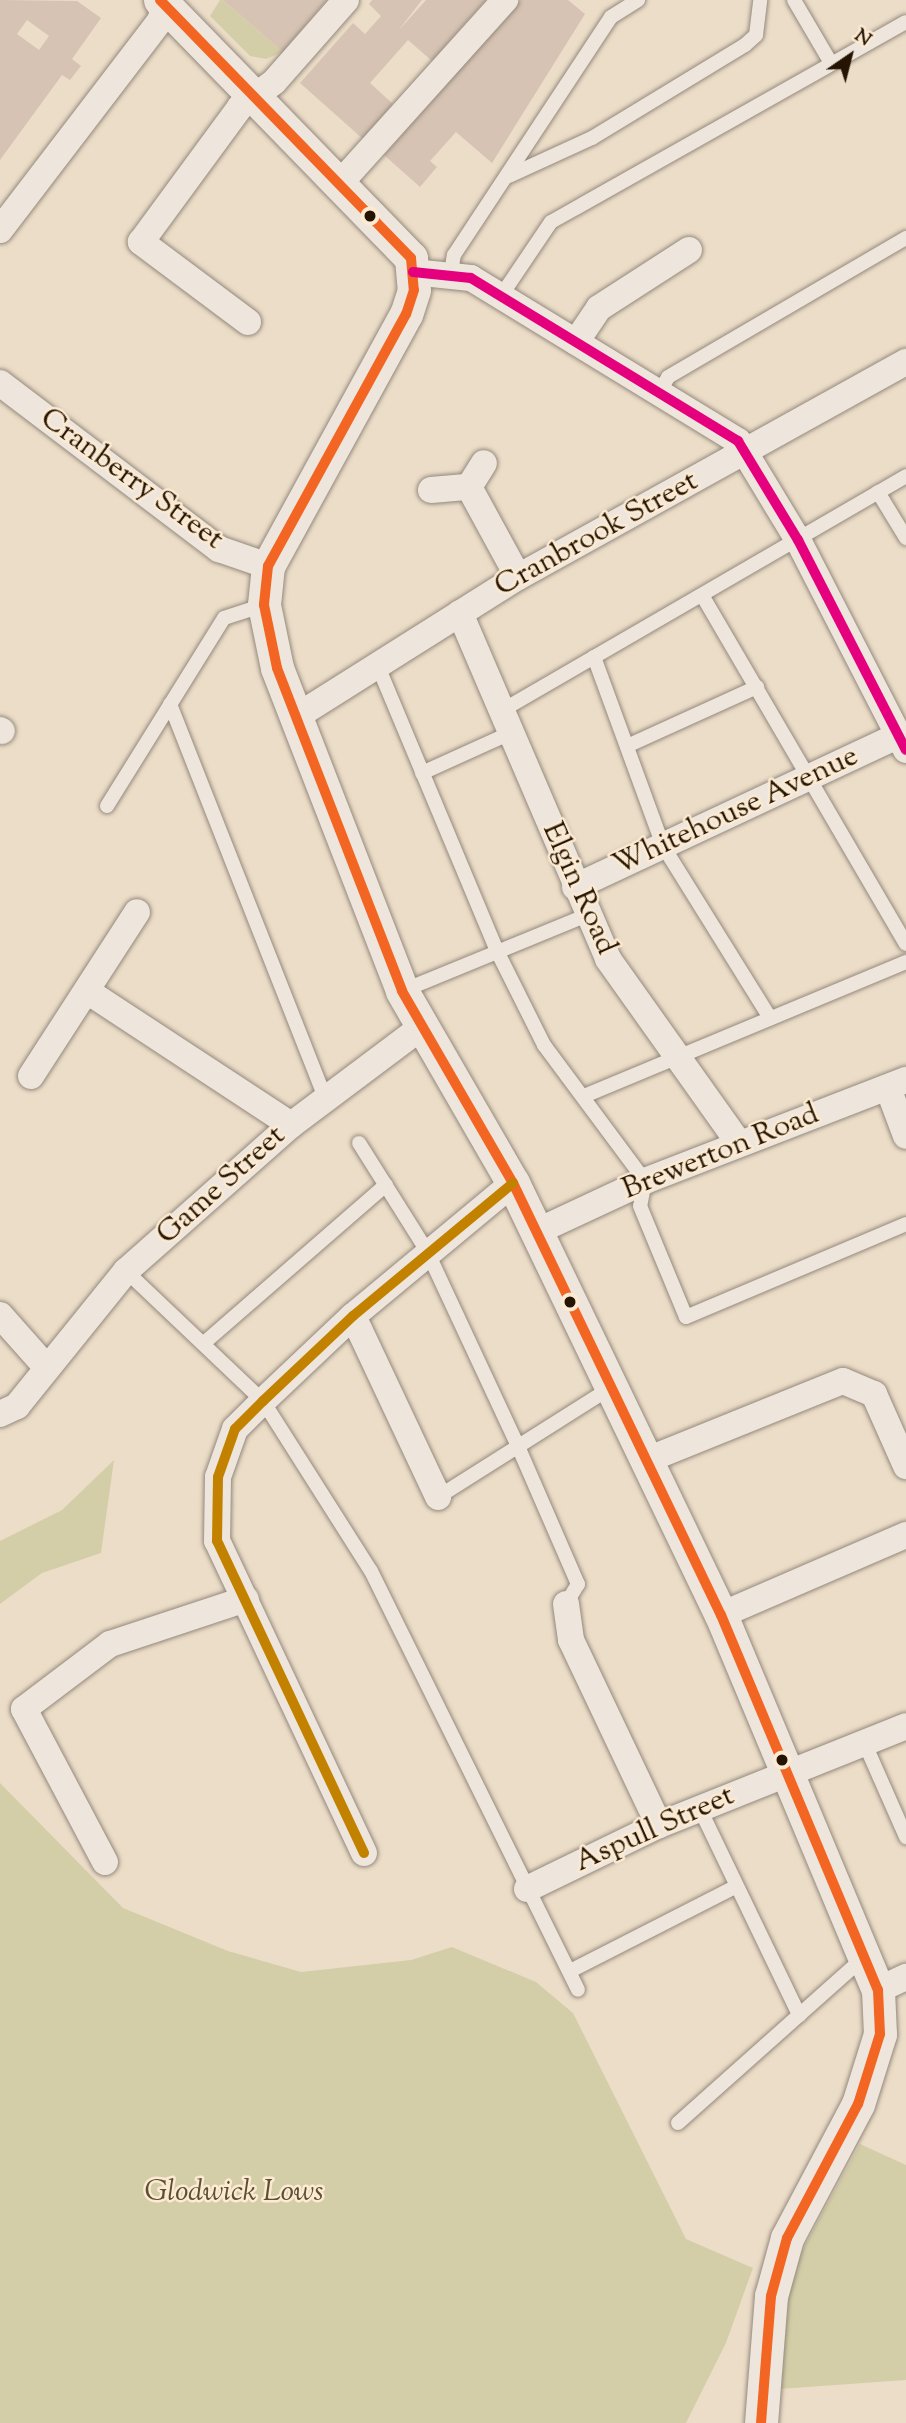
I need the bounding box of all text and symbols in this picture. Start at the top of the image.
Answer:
north arrow [815,21,885,91]
text: N [848,23,876,54]
unlabelled marker [363,209,377,223]
street label: Cranberry Street [32,401,230,559]
street label: Cranbrook Street [489,464,705,606]
street label: Whitehouse Avenue [608,739,864,885]
street label: Elgin Road [533,817,623,961]
street label: Brewerton Road [618,1097,824,1209]
street label: Game Street [150,1119,294,1253]
unlabelled marker [563,1295,577,1309]
unlabelled marker [775,1753,789,1767]
street label: Aspull Street [570,1779,740,1881]
park label: Glodwick Lows [144,2175,324,2211]

